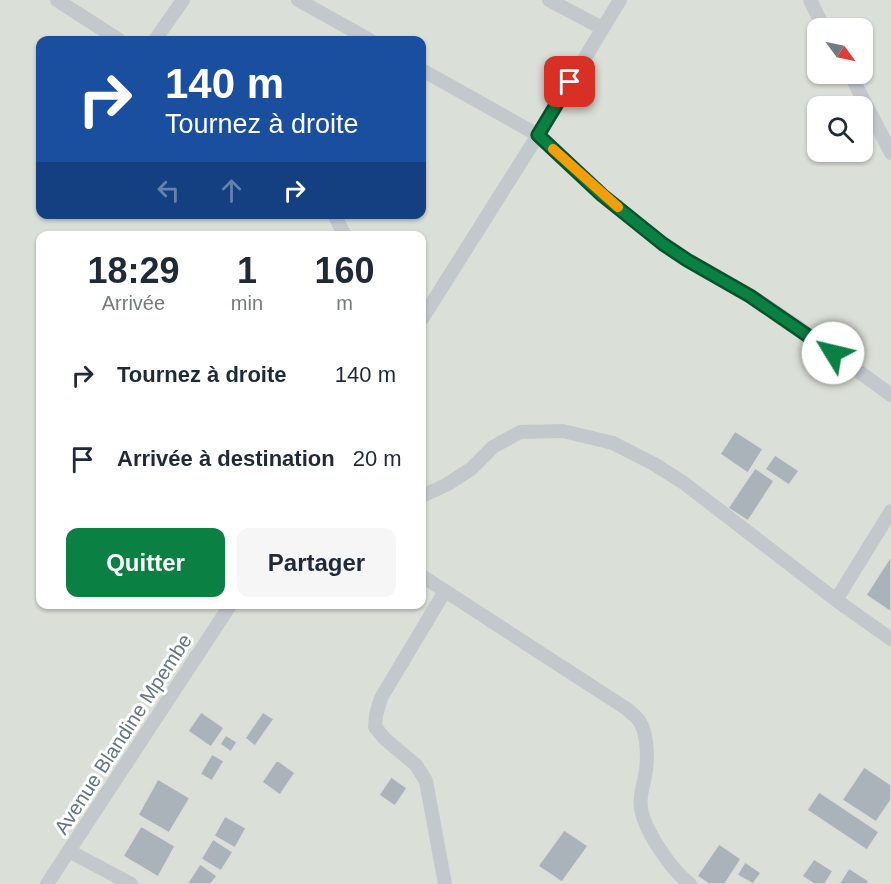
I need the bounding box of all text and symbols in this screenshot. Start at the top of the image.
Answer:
north arrow [807,18,873,84]
map controls [807,18,873,162]
pin [544,56,595,107]
icon: right [66,60,144,138]
text: 140 m [165,60,284,107]
icon: arrive [553,65,586,98]
button: search [807,96,873,162]
text: Tournez à droite [165,109,359,139]
icon: left [152,174,185,207]
icon: ahead [215,174,248,207]
icon: right [278,174,311,207]
text: 18:29 [87,250,179,291]
text: 1 [237,250,257,291]
text: 160 [314,250,375,291]
text: Arrivée [102,292,165,314]
text: min [231,292,263,314]
text: m [336,292,353,314]
position arrow [801,321,865,385]
icon: right [66,359,99,392]
text: Tournez à droite [117,362,287,387]
text: 140 m [335,362,396,387]
icon: arrive [66,443,99,476]
text: Arrivée à destination [117,446,335,471]
text: 20 m [353,446,402,471]
button: Quitter [66,528,225,597]
button: Partager [237,528,396,597]
street label: Avenue Blandine Mpembe [50,630,196,838]

